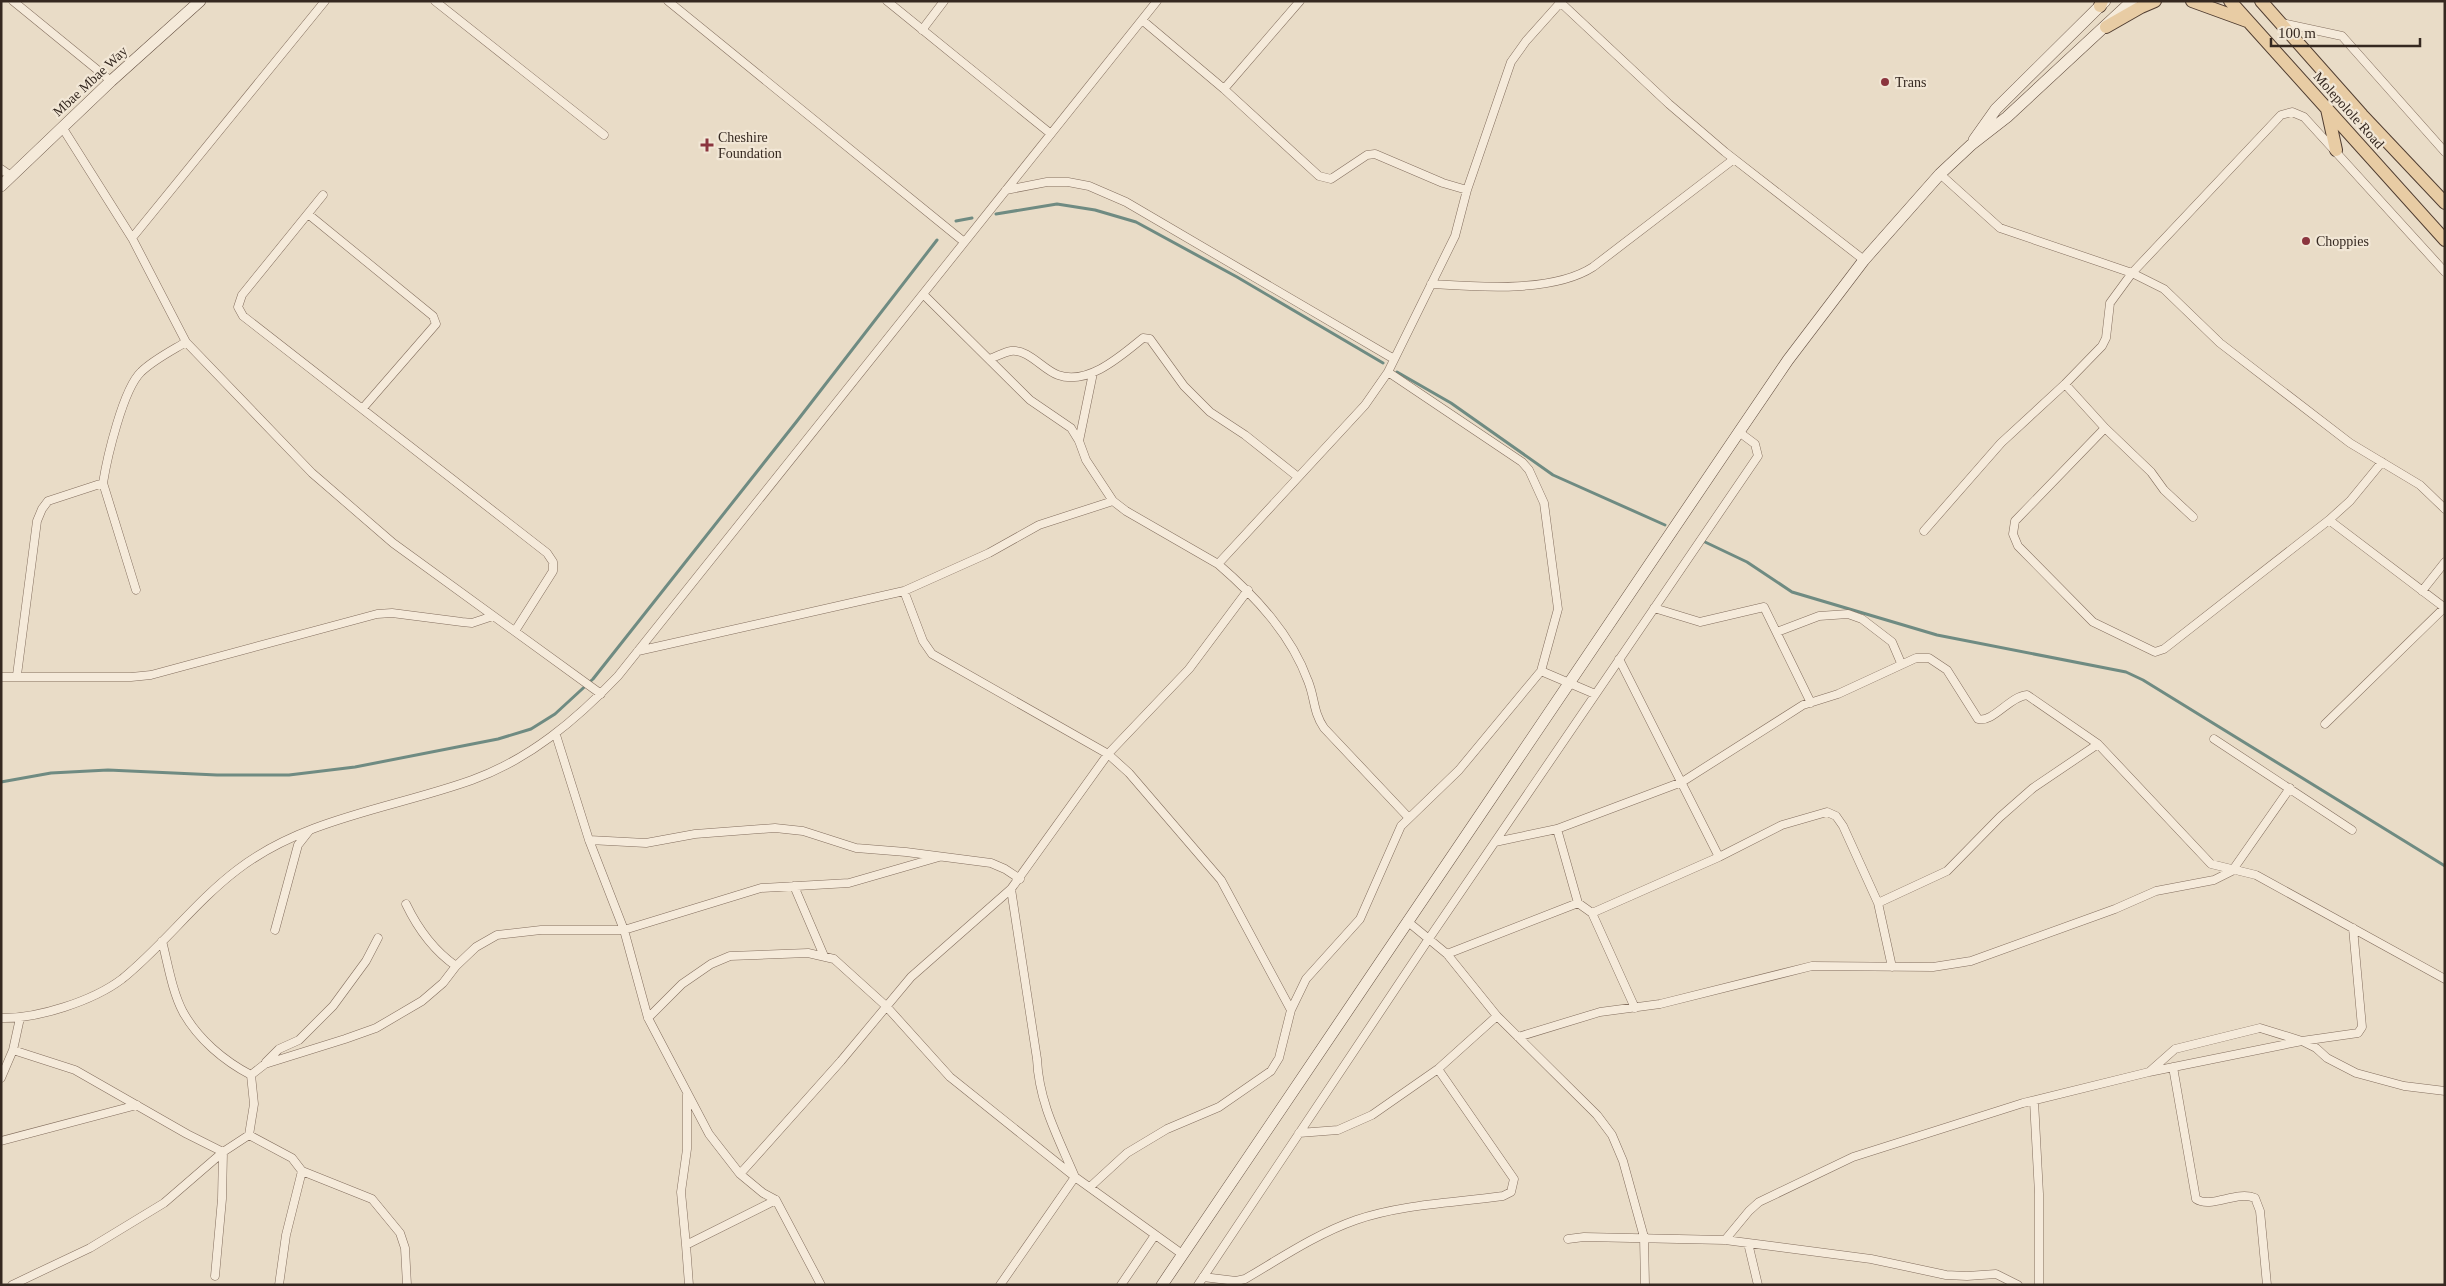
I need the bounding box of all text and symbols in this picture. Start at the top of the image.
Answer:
scale bar [2271,15,2420,47]
text: 100 m [2278,25,2316,41]
street label: Mbae Mbae Way [50,43,130,120]
street label: Molepolole Road [2310,69,2387,152]
place label: Trans [1895,75,1926,90]
marker: Trans [1879,76,1891,88]
place label: Cheshire Foundation [718,130,782,161]
marker: Cheshire Foundation [700,138,714,152]
place label: Choppies [2316,234,2369,249]
marker: Choppies [2300,235,2312,247]

